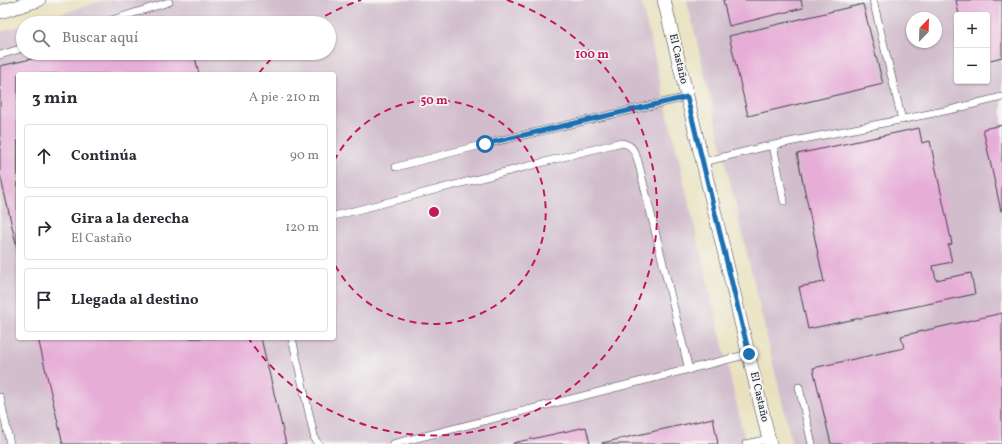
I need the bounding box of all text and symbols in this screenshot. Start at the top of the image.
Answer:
north arrow [906,12,942,48]
map controls [954,12,990,84]
button: + [954,12,990,48]
search box [16,16,336,60]
icon: search [30,27,52,49]
text: Buscar aquí [62,28,138,49]
street label: El Castaño [665,32,691,86]
text: 100 m [575,47,609,63]
button: − [954,48,990,84]
text: 3 min [32,87,78,110]
text: A pie · 210 m [249,89,320,107]
text: 50 m [420,93,448,109]
route start [476,135,494,153]
icon: ahead [33,145,55,167]
text: Continúa [71,146,137,167]
text: 90 m [290,147,319,165]
centre of rings [427,205,441,219]
text: Gira a la derecha [71,209,189,230]
icon: right [33,217,55,239]
text: 120 m [285,219,319,237]
text: El Castaño [71,230,132,248]
icon: arrive [33,289,55,311]
text: Llegada al destino [71,290,199,311]
route end [740,345,758,363]
street label: El Castaño [746,370,772,424]

